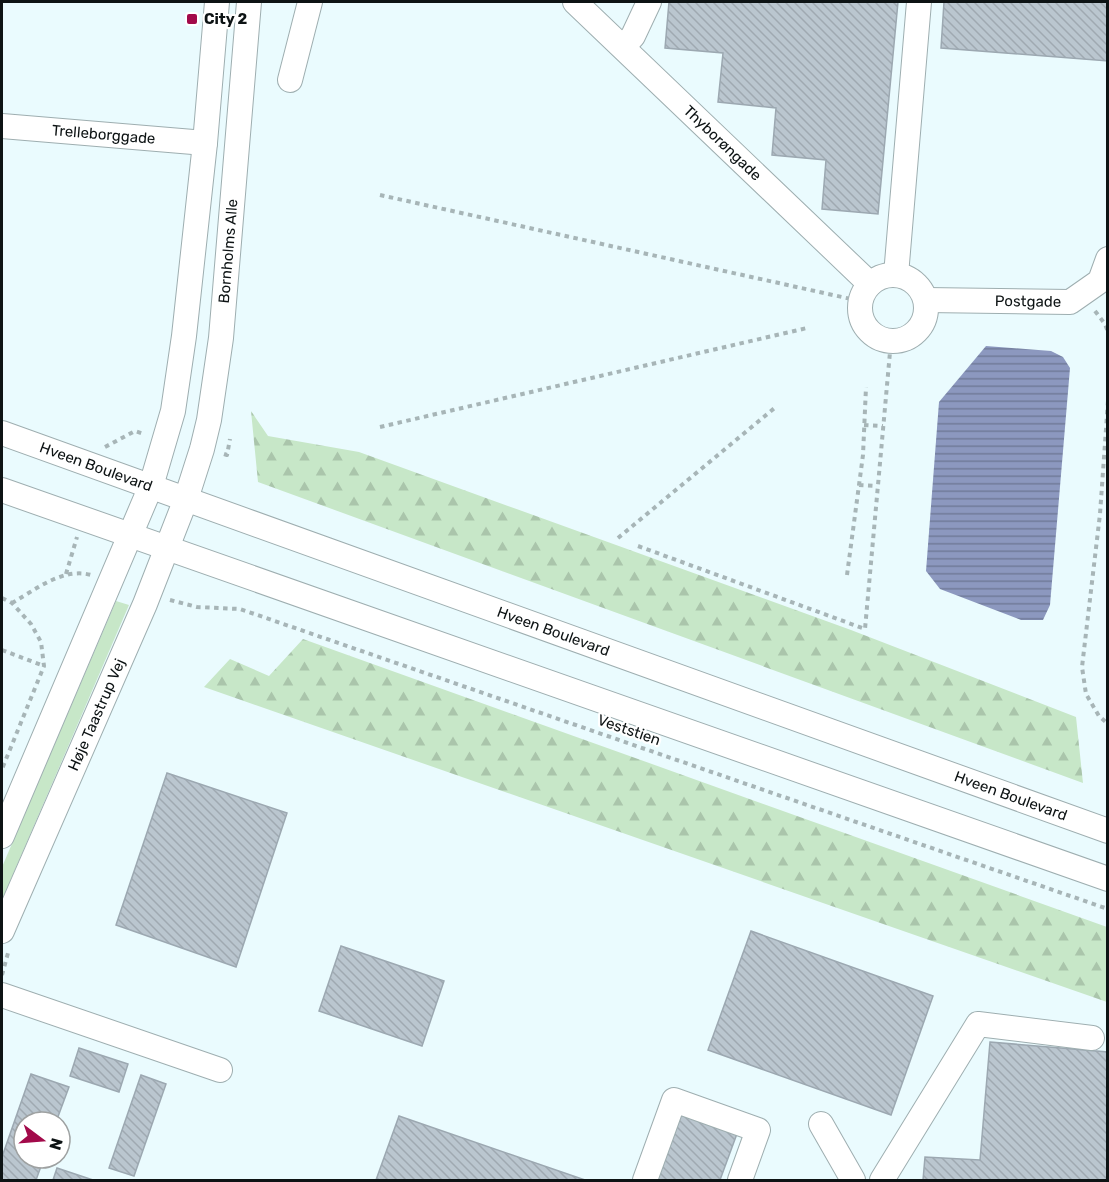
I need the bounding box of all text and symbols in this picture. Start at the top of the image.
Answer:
place label: City 2 [204,10,248,28]
marker: City 2 [185,12,199,26]
street label: Thyborøngade [680,102,765,184]
street label: Trelleborggade [51,121,156,148]
street label: Bornholms Alle [215,198,242,304]
street label: Postgade [995,292,1061,311]
street label: Hveen Boulevard [37,438,155,495]
street label: Hveen Boulevard [495,603,612,660]
street label: Høje Taastrup Vej [64,656,129,774]
street label: Veststien [595,711,663,749]
street label: Hveen Boulevard [952,767,1070,825]
north arrow [12,1110,72,1170]
text: N [45,1136,67,1152]

